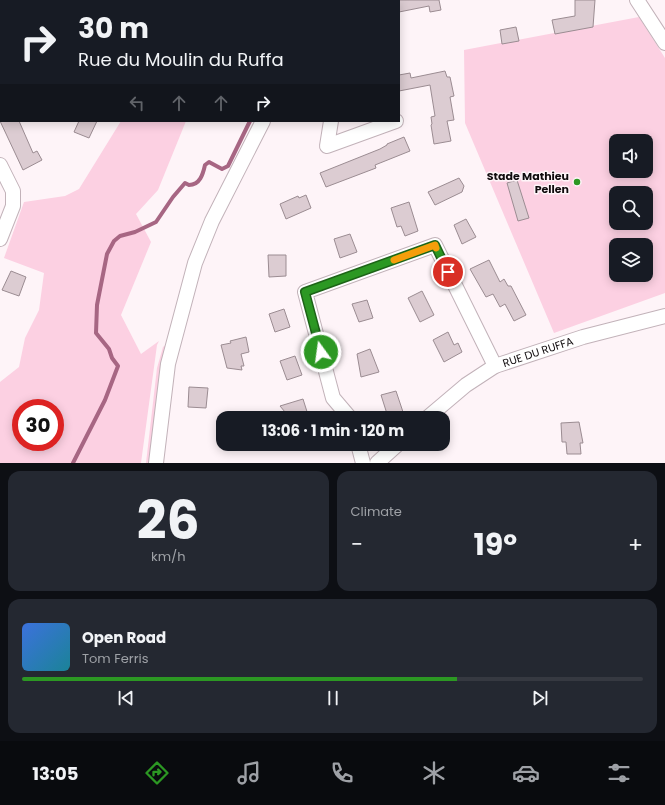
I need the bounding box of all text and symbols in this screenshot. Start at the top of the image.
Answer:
text: 30 m [78,9,149,48]
icon: right [12,16,64,68]
text: Rue du Moulin du Ruffa [78,47,284,72]
icon: left [126,92,148,114]
icon: ahead [168,92,190,114]
icon: ahead [210,92,232,114]
icon: right [252,92,274,114]
map controls [609,134,653,282]
button: sound [609,134,653,178]
place label: Stade Mathieu Pellen [487,168,569,197]
marker: Stade Mathieu Pellen [572,177,582,187]
button: search [609,186,653,230]
button: layers [609,238,653,282]
pin [431,255,465,289]
icon: arrive [437,261,459,283]
position arrow [300,331,342,373]
street label: RUE DU RUFFA [501,333,576,371]
speed limit sign: 30 [12,399,64,451]
text: 13:06 · 1 min · 120 m [262,420,404,441]
text: 26 [137,484,200,557]
text: Climate [351,502,402,521]
text: 19° [473,523,517,566]
text: − [351,529,363,560]
text: + [628,529,643,560]
text: km/h [151,547,186,566]
text: Open Road [82,627,166,648]
text: Tom Ferris [82,649,149,668]
icon: previous [115,687,137,709]
icon: pause [322,687,344,709]
icon: next [529,687,551,709]
icon: directions [143,759,171,787]
icon: music [235,759,263,787]
icon: phone [328,759,356,787]
icon: climate [420,759,448,787]
icon: car [512,759,540,787]
icon: filters [605,759,633,787]
text: 13:05 [32,761,78,786]

